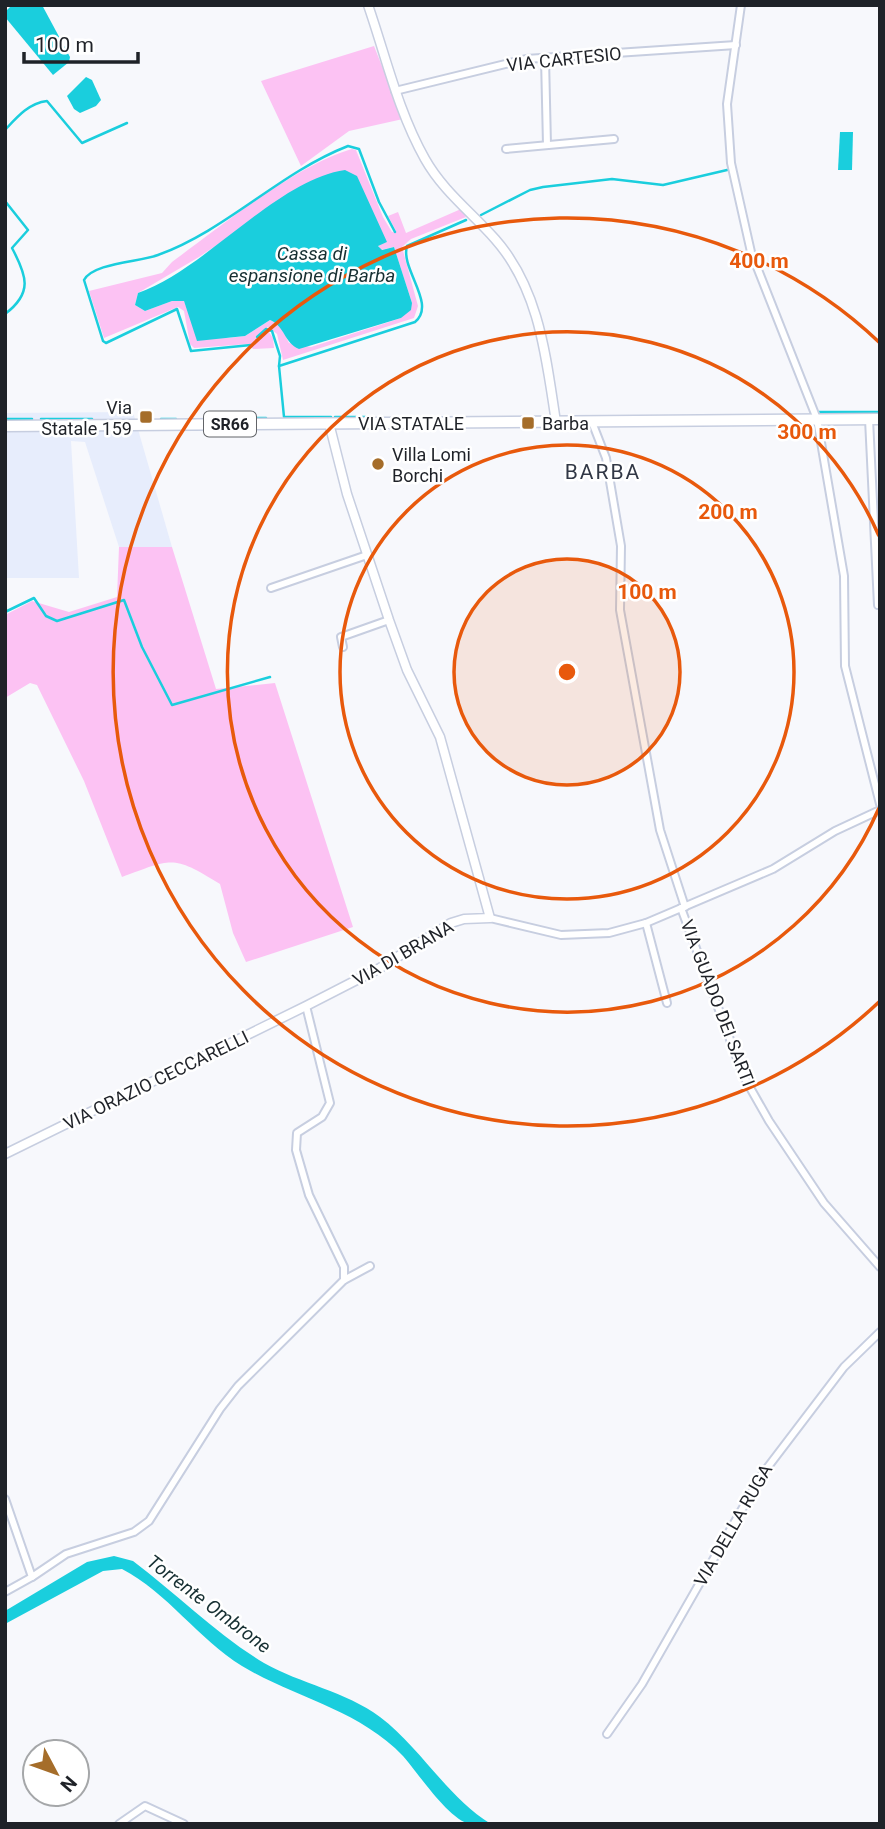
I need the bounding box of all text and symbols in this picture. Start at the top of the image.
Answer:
scale bar [24,21,138,65]
text: 100 m [35,33,94,57]
street label: VIA CARTESIO [505,43,623,75]
water label: Cassa di espansione di Barba [229,242,395,287]
text: 400 m [729,249,789,273]
place label: Via Statale 159 [41,397,132,439]
marker: Via Statale 159 [138,409,154,425]
road number: SR66 [204,412,256,436]
street label: VIA STATALE [358,413,464,434]
place label: Barba [542,413,589,434]
marker: Barba [520,415,536,431]
text: 300 m [777,420,837,444]
place label: Villa Lomi Borchi [392,444,471,486]
marker: Villa Lomi Borchi [370,456,386,472]
district label: BARBA [565,460,641,484]
text: 200 m [698,500,758,524]
text: 100 m [617,580,677,604]
centre of rings [555,660,579,684]
street label: VIA DI BRANA [349,916,457,990]
street label: VIA GUADO DEI SARTI [677,917,759,1089]
street label: VIA ORAZIO CECCARELLI [60,1026,252,1134]
street label: VIA DELLA RUGA [690,1460,777,1590]
water label: Torrente Ombrone [143,1550,276,1658]
north arrow [21,1738,91,1808]
text: N [55,1771,82,1796]

